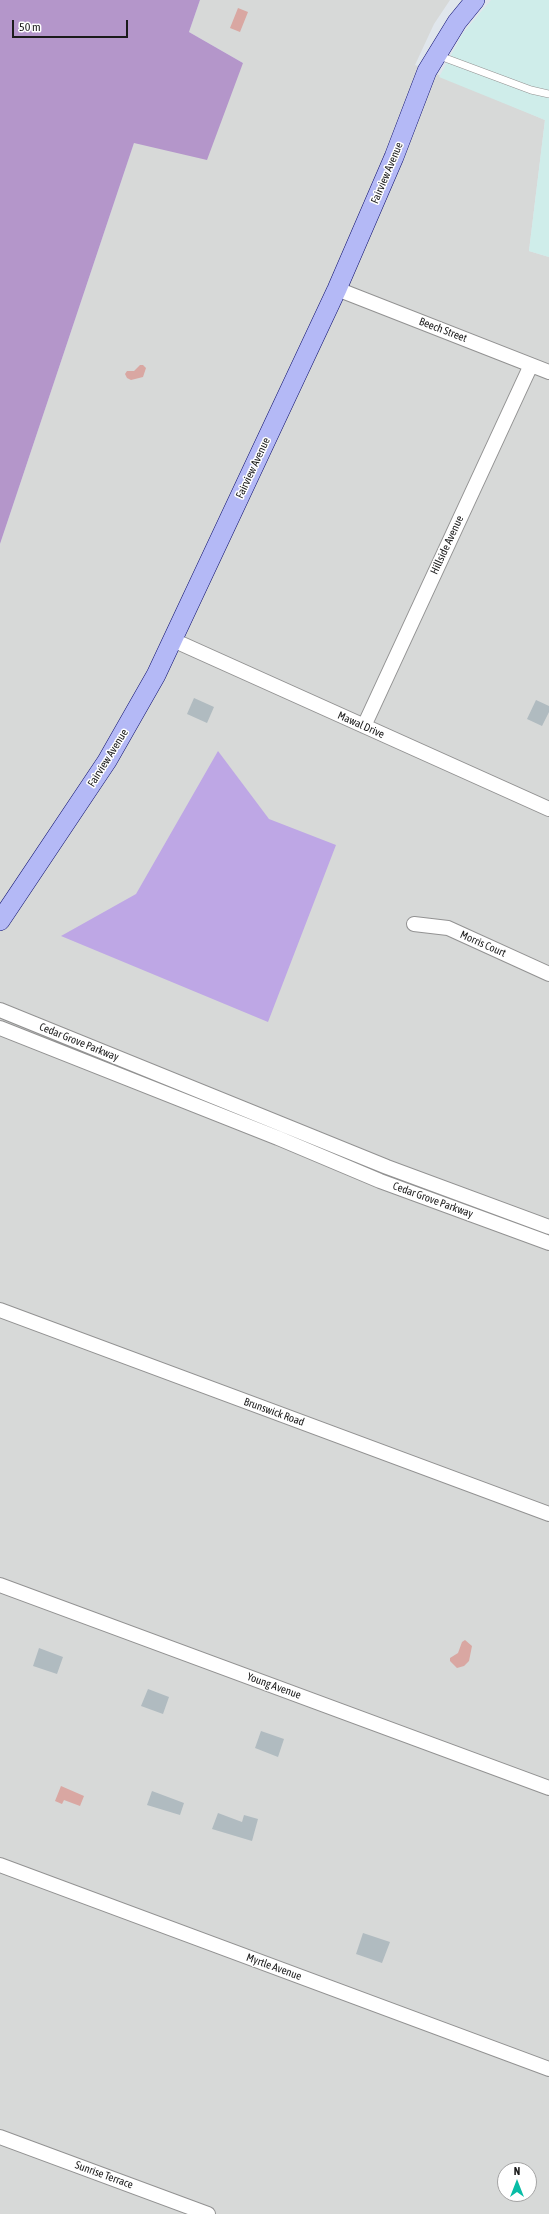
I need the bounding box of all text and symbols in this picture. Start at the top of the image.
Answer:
scale bar [14,12,130,38]
text: 50 m [19,20,41,34]
street label: Fairview Avenue [368,140,406,206]
street label: Beech Street [417,315,469,345]
street label: Fairview Avenue [233,435,273,501]
street label: Hillside Avenue [428,514,466,576]
street label: Mawal Drive [336,709,386,741]
street label: Fairview Avenue [85,727,131,789]
street label: Morris Court [458,928,508,960]
street label: Cedar Grove Parkway [37,1020,121,1064]
street label: Cedar Grove Parkway [391,1179,475,1221]
street label: Brunswick Road [242,1395,306,1429]
street label: Young Avenue [245,1670,303,1702]
street label: Myrtle Avenue [245,1951,303,1983]
street label: Sunrise Terrace [73,2158,135,2192]
north arrow [497,2162,537,2202]
text: N [514,2165,520,2177]

